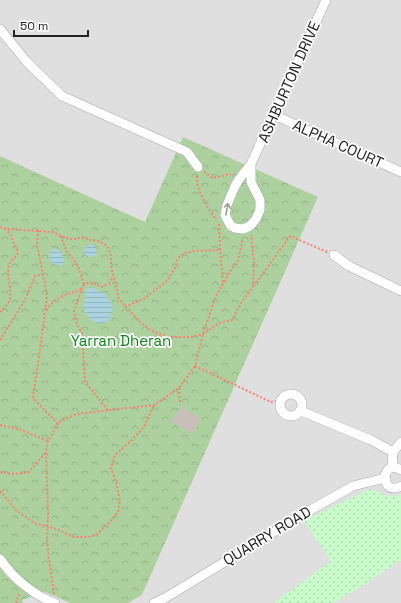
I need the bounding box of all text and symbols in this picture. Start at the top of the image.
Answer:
scale bar [14,12,88,38]
text: 50 m [20,18,48,34]
street label: ASHBURTON DRIVE [253,18,324,145]
street label: ALPHA COURT [290,115,387,172]
one-way arrow [223,203,231,216]
park label: Yarran Dheran [71,331,171,350]
street label: QUARRY ROAD [219,502,314,569]

